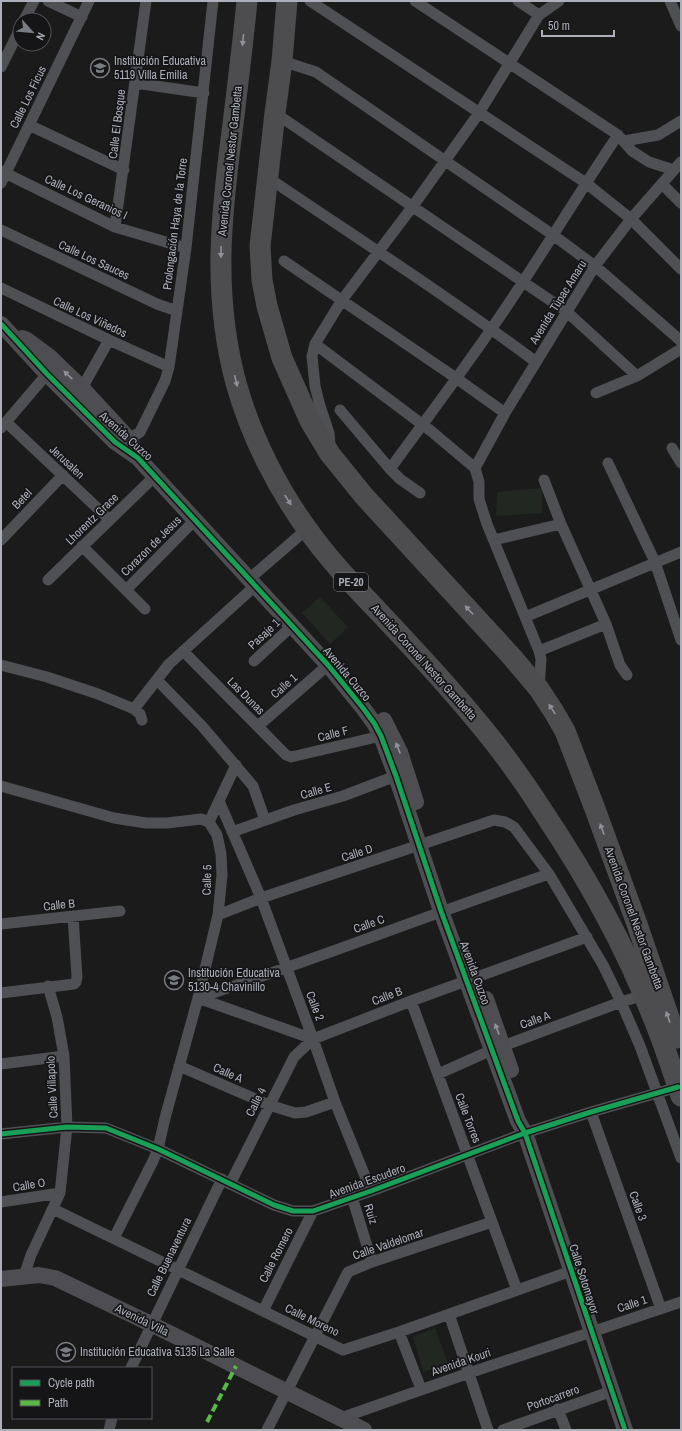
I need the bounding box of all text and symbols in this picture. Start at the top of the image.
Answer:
north arrow [12,12,52,52]
scale bar [542,12,614,38]
text: 50 m [548,18,570,34]
text: N [33,30,49,43]
one-way arrow [240,34,246,46]
place label: Institución Educativa 5119 Villa Emilia [114,53,206,83]
school or university icon: Institución Educativa 5119 Villa Emilia [89,57,111,79]
street label: Calle Los Ficus [6,63,50,131]
street label: Avenida Coronel Nestor Gambetta [214,85,246,238]
street label: Calle El Bosque [105,88,129,160]
street label: Prolongación Haya de la Torre [159,157,191,291]
street label: Calle Los Geranios I [42,171,130,223]
street label: Calle Los Sauces [56,237,132,283]
one-way arrow [218,246,224,259]
street label: Avenida Túpac Amaru [525,257,590,348]
street label: Calle Los Viñedos [51,293,130,341]
one-way arrow [64,371,73,380]
one-way arrow [233,375,239,387]
street label: Avenida Cuzco [95,407,156,464]
street label: Jerusalen [46,442,88,482]
street label: Betel [8,485,36,513]
street label: Lhorentz Grace [62,490,122,548]
one-way arrow [284,495,292,505]
street label: Corazon de Jesus [117,512,185,580]
road number: PE-20 [334,573,368,591]
street label: Avenida Coronel Nestor Gambetta [367,600,481,724]
one-way arrow [464,604,473,615]
street label: Pasaje 1 [245,615,284,653]
street label: Avenida Cuzco [319,643,375,705]
street label: Calle 1 [267,670,301,702]
street label: Las Dunas [224,674,268,718]
one-way arrow [548,704,556,714]
street label: Calle F [316,722,350,746]
one-way arrow [394,741,400,753]
street label: Calle E [299,779,333,803]
one-way arrow [598,822,604,834]
street label: Calle D [339,840,375,866]
street label: Avenida Coronel Nestor Gambetta [600,843,667,992]
street label: Calle 5 [198,864,216,896]
street label: Calle B [42,895,76,915]
street label: Calle C [351,911,387,937]
street label: Avenida Cuzco [456,938,494,1007]
place label: Institución Educativa 5130-4 Chavinillo [188,965,280,995]
school or university icon: Institución Educativa 5130-4 Chavinillo [163,969,185,991]
street label: Calle B [369,983,405,1009]
street label: Calle 2 [302,989,328,1023]
street label: Calle A [518,1007,553,1033]
one-way arrow [665,1011,671,1023]
one-way arrow [493,1022,499,1034]
street label: Calle Villapolo [42,1055,62,1119]
street label: Calle A [211,1059,246,1087]
street label: Calle 4 [242,1084,270,1119]
street label: Calle Torres [451,1091,485,1145]
street label: Avenida Escudero [326,1160,407,1203]
street label: Calle O [12,1174,47,1195]
street label: Calle 3 [625,1189,651,1223]
street label: Ruiz [360,1202,382,1226]
street label: Calle Buenaventura [143,1214,195,1299]
street label: Calle Valdelomar [350,1224,426,1264]
street label: Calle Romero [255,1225,297,1285]
street label: Calle Sotomayor [565,1242,603,1317]
street label: Calle 1 [615,1291,650,1316]
street label: Avenida Villa [112,1300,172,1340]
street label: Calle Moreno [282,1300,342,1340]
school or university icon: Institución Educativa 5135 La Salle [55,1341,77,1363]
place label: Institución Educativa 5135 La Salle [80,1344,235,1360]
street label: Avenida Kouri [428,1344,493,1380]
legend [12,1367,152,1419]
text: Cycle path [48,1375,95,1391]
street label: Portocarrero [525,1381,581,1415]
text: Path [48,1395,68,1411]

